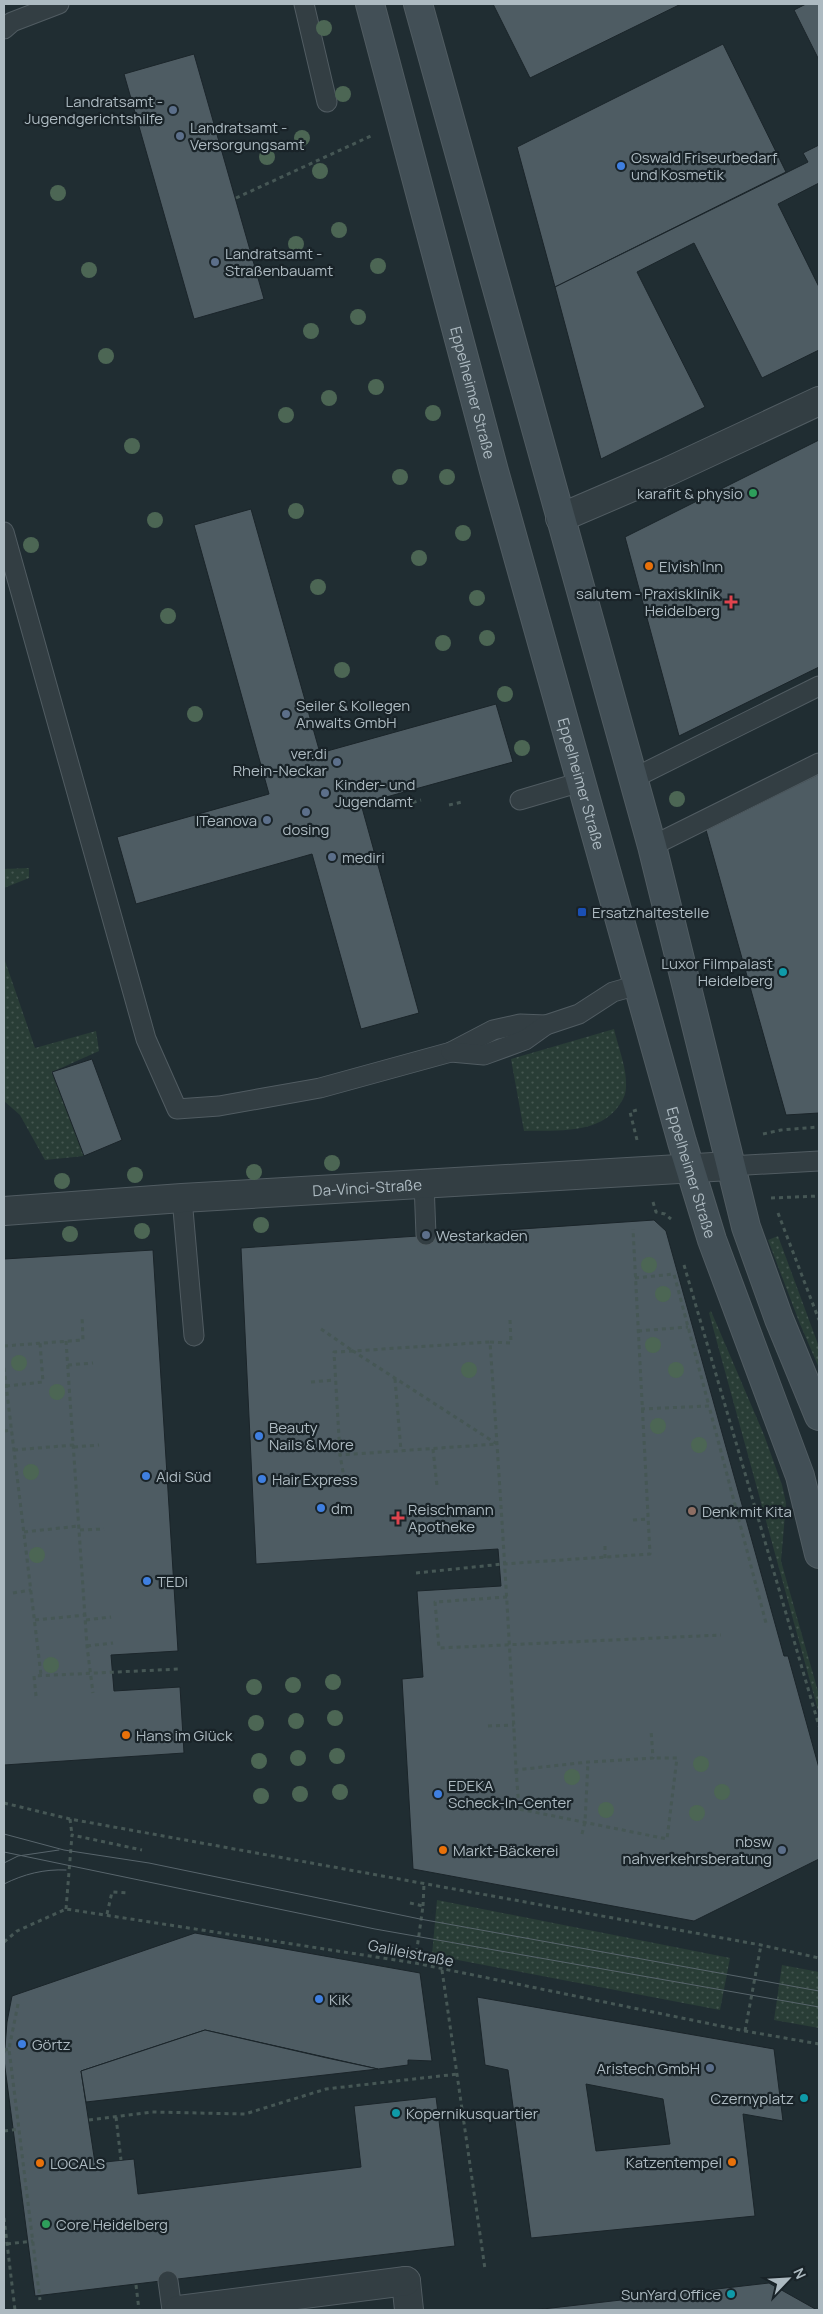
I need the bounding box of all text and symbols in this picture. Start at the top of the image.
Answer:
place label: Landratsamt - Jugendgerichtshilfe [25,91,163,129]
marker: Landratsamt - Jugendgerichtshilfe [167,104,179,116]
place label: Landratsamt - Versorgungsamt [190,117,304,155]
marker: Landratsamt - Versorgungsamt [174,130,186,142]
place label: Oswald Friseurbedarf und Kosmetik [631,147,778,185]
marker: Oswald Friseurbedarf und Kosmetik [615,160,627,172]
place label: Landratsamt - Straßenbauamt [225,243,333,281]
marker: Landratsamt - Straßenbauamt [209,256,221,268]
street label: Eppelheimer Straße [446,324,501,461]
place label: karafit & physio [637,483,743,504]
marker: karafit & physio [747,487,759,499]
place label: Elvish Inn [659,556,723,577]
marker: Elvish Inn [643,560,655,572]
place label: salutem - Praxisklinik Heidelberg [576,583,721,621]
marker: salutem - Praxisklinik Heidelberg [724,595,738,609]
place label: Seiler & Kollegen Anwalts GmbH [296,695,410,733]
marker: Seiler & Kollegen Anwalts GmbH [280,708,292,720]
street label: Eppelheimer Straße [553,715,610,852]
place label: ver.di Rhein-Neckar [233,743,328,781]
marker: ver.di Rhein-Neckar [331,756,343,768]
place label: Kinder- und Jugendamt [335,774,415,812]
marker: Kinder- und Jugendamt [319,787,331,799]
marker: dosing [300,806,312,818]
place label: ITeanova [196,810,257,831]
marker: ITeanova [261,814,273,826]
place label: dosing [283,819,329,840]
place label: mediri [342,847,385,868]
marker: mediri [326,851,338,863]
place label: Ersatzhaltestelle [592,902,709,923]
marker: Ersatzhaltestelle [576,906,588,918]
place label: Luxor Filmpalast Heidelberg [661,953,773,991]
marker: Luxor Filmpalast Heidelberg [777,966,789,978]
street label: Eppelheimer Straße [662,1104,721,1241]
street label: Da-Vinci-Straße [312,1173,423,1201]
place label: Westarkaden [436,1225,528,1246]
marker: Westarkaden [420,1229,432,1241]
place label: Beauty Nails & More [269,1417,354,1455]
marker: Beauty Nails & More [253,1430,265,1442]
place label: Aldi Süd [156,1466,211,1487]
place label: Hair Express [272,1469,358,1490]
marker: Aldi Süd [140,1470,152,1482]
marker: Hair Express [256,1473,268,1485]
place label: dm [331,1498,353,1519]
place label: Reischmann Apotheke [408,1499,494,1537]
place label: Denk mit Kita [702,1501,792,1522]
marker: dm [315,1502,327,1514]
marker: Denk mit Kita [686,1505,698,1517]
marker: Reischmann Apotheke [392,1512,404,1524]
place label: TEDi [157,1571,188,1592]
marker: TEDi [141,1575,153,1587]
place label: Hans im Glück [136,1725,233,1746]
marker: Hans im Glück [120,1729,132,1741]
place label: EDEKA Scheck-In-Center [448,1775,572,1813]
marker: EDEKA Scheck-In-Center [432,1788,444,1800]
place label: nbsw nahverkehrsberatung [623,1831,772,1869]
place label: Markt-Bäckerei [453,1840,559,1861]
marker: Markt-Bäckerei [437,1844,449,1856]
marker: nbsw nahverkehrsberatung [776,1844,788,1856]
street label: Galileistraße [366,1934,456,1972]
place label: KiK [329,1989,350,2010]
marker: KiK [313,1993,325,2005]
place label: Görtz [32,2034,71,2055]
marker: Görtz [16,2038,28,2050]
place label: Aristech GmbH [597,2058,700,2079]
marker: Aristech GmbH [704,2062,716,2074]
place label: Czernyplatz [711,2088,794,2109]
marker: Czernyplatz [798,2092,810,2104]
place label: Kopernikusquartier [406,2103,539,2124]
marker: Kopernikusquartier [390,2107,402,2119]
place label: Katzentempel [626,2152,722,2173]
place label: LOCALS [50,2153,105,2174]
marker: Katzentempel [726,2156,738,2168]
marker: LOCALS [34,2157,46,2169]
place label: Core Heidelberg [56,2214,168,2235]
marker: Core Heidelberg [40,2218,52,2230]
north arrow [763,2254,813,2304]
text: N [789,2265,811,2282]
place label: SunYard Office [621,2284,721,2305]
marker: SunYard Office [725,2288,737,2300]

